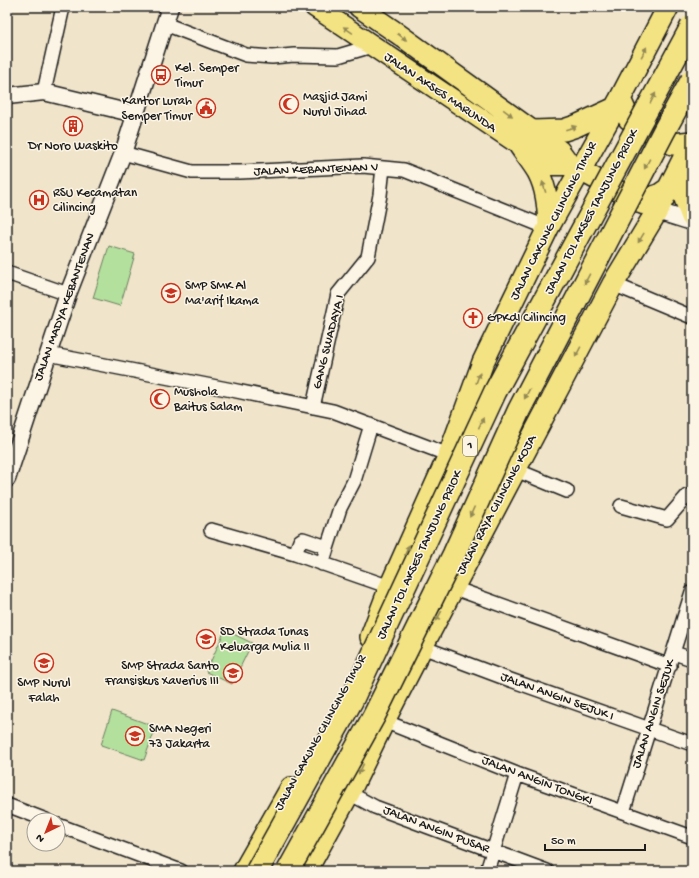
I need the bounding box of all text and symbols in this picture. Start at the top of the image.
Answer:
one-way arrow [343,26,354,34]
one-way arrow [397,33,408,41]
one-way arrow [641,46,647,58]
street label: JALAN AKSES MARUNDA [381,50,500,137]
place label: Kel. Semper Timur [174,61,240,91]
bus stop icon: Kel. Semper Timur [150,64,172,86]
place label: Masjid Jami Nurul Jihad [303,90,368,120]
one-way arrow [650,92,656,104]
mosque icon: Masjid Jami Nurul Jihad [278,93,300,115]
place label: Kantor Lurah Semper Timur [121,94,193,124]
public building icon: Kantor Lurah Semper Timur [195,97,217,119]
one-way arrow [502,109,513,117]
building icon: Dr Noro Waskito [62,115,84,137]
one-way arrow [566,124,578,130]
street label: JALAN TOL AKSES TANJUNG PRIOK [542,125,643,297]
street label: JALAN CAKUNG CILINCING TIMUR [507,138,601,303]
place label: Dr Noro Waskito [27,139,118,154]
one-way arrow [644,158,650,170]
street label: JALAN KEBANTENAN V [253,160,379,180]
one-way arrow [541,180,547,192]
place label: RSU Kecamatan Cilincing [53,186,138,216]
hospital icon: RSU Kecamatan Cilincing [28,189,50,211]
street label: JALAN MADYA KEBANTENAN [31,231,99,383]
one-way arrow [637,232,644,244]
one-way arrow [584,273,590,285]
place label: SMP SMK Al Ma'arif Ikama [185,279,260,309]
school or university icon: SMP SMK Al Ma'arif Ikama [160,282,182,304]
street label: GANG SWADAYA I [310,293,348,391]
church icon: GPKdI Cilincing [462,307,484,329]
place label: GPKdI Cilincing [487,311,566,326]
one-way arrow [574,346,581,358]
one-way arrow [475,371,481,383]
place label: Mushola Baitus Salam [173,385,243,415]
mosque icon: Mushola Baitus Salam [149,388,171,410]
one-way arrow [524,389,530,400]
one-way arrow [478,418,484,429]
street label: JALAN RAYA CILINCING KOJA [454,432,541,577]
road number: 1 [463,436,477,456]
street label: JALAN TOL AKSES TANJUNG PRIOK [374,466,467,642]
one-way arrow [469,507,475,518]
one-way arrow [404,544,410,555]
one-way arrow [436,610,442,622]
place label: SD Strada Tunas Keluarga Mulia II [220,625,310,655]
school or university icon: SD Strada Tunas Keluarga Mulia II [195,628,217,650]
school or university icon: SMP Nurul Falah [33,652,55,674]
street label: JALAN CAKUNG CILINCING TIMUR [272,652,371,813]
street label: JALAN ANGIN SEJUK [629,656,679,770]
place label: SMP Strada Santo Fransiskus Xaverius III [104,659,219,689]
school or university icon: SMP Strada Santo Fransiskus Xaverius III [222,662,244,684]
street label: JALAN ANGIN SEJUK I [498,670,616,724]
place label: SMP Nurul Falah [17,676,71,706]
place label: SMA Negeri 73 Jakarta [148,722,212,752]
school or university icon: SMA Negeri 73 Jakarta [124,725,146,747]
street label: JALAN ANGIN TONGKI [480,753,594,809]
one-way arrow [358,763,364,775]
street label: JALAN ANGIN PUSAR [381,803,492,858]
north arrow [26,812,66,852]
scale bar [545,826,645,852]
text: N [34,831,47,845]
text: 50 m [551,835,576,849]

